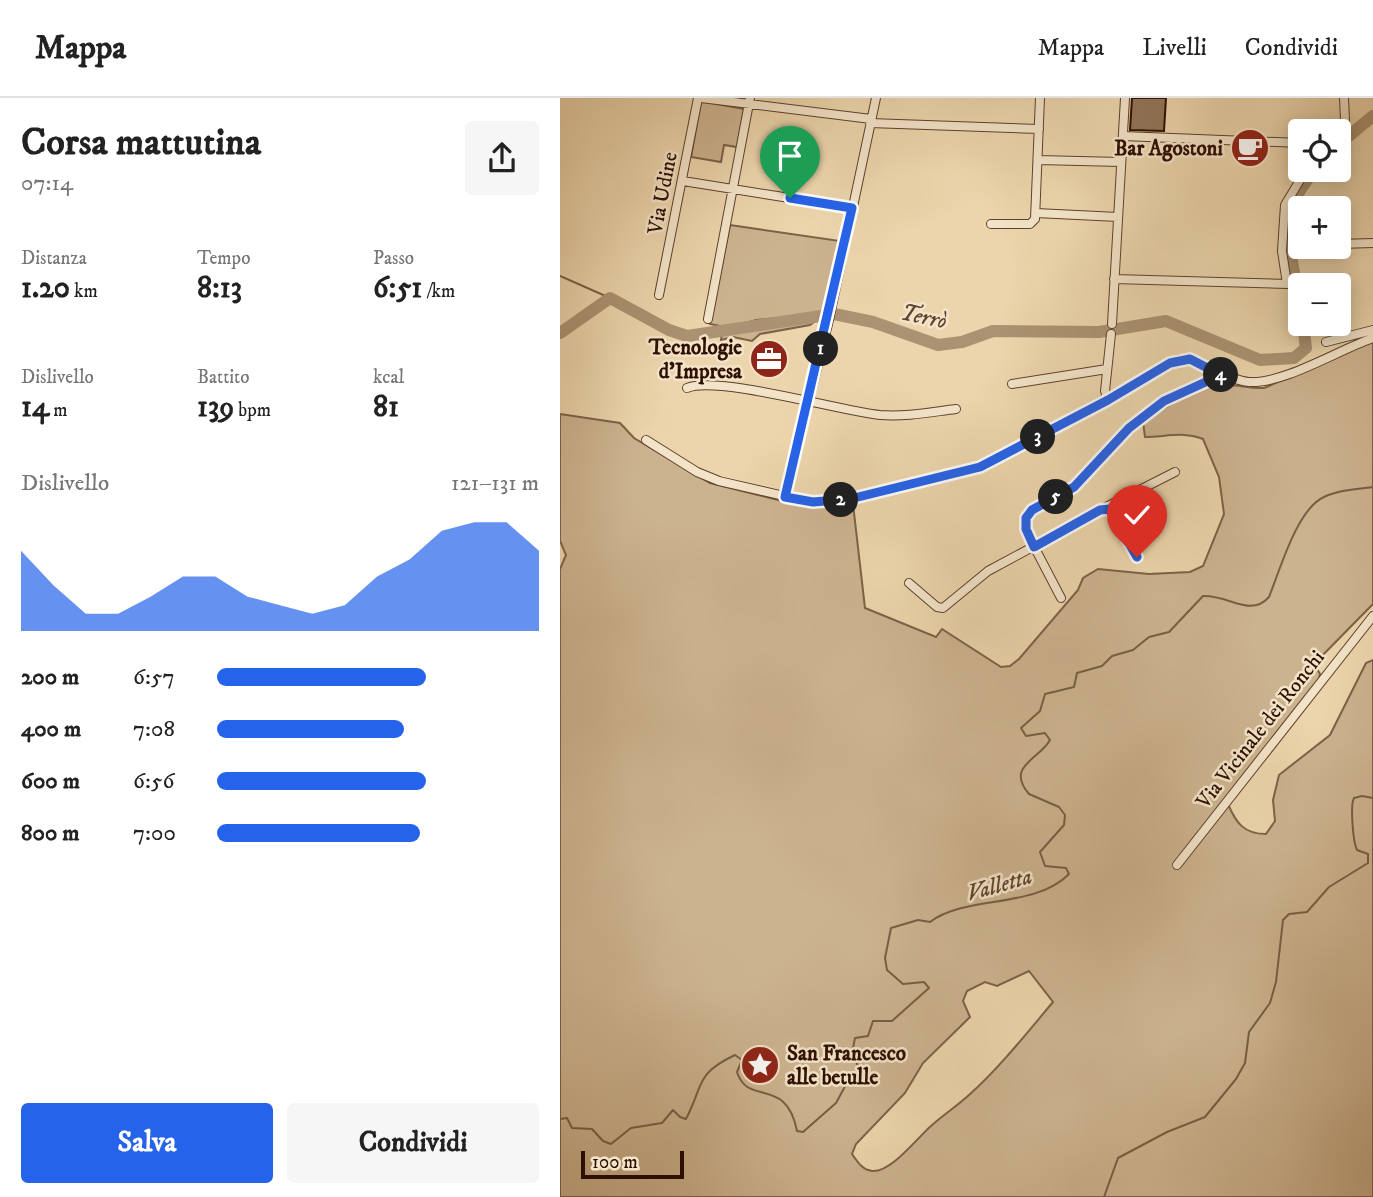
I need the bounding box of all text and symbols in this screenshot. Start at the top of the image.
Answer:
text: Mappa [35,28,126,69]
text: Mappa [1038,33,1104,63]
text: Livelli [1142,33,1207,63]
text: Condividi [1245,33,1338,63]
text: Corsa mattutina [21,119,261,167]
map controls [1288,119,1351,336]
button: locate [1288,119,1351,182]
button: share [465,121,539,195]
pin [760,126,820,198]
cafe icon: Bar Agostoni [1229,127,1271,169]
place label: Bar Agostoni [1114,136,1224,162]
icon: arrive [771,137,809,175]
street label: Via Udine [642,150,684,238]
text: 07:14 [21,169,73,198]
button: + [1288,196,1351,259]
text: Distanza [21,247,87,270]
text: Tempo [197,247,250,270]
text: Passo [373,247,414,270]
text: 1.20 [21,270,70,307]
text: 8:13 [197,270,242,307]
text: 6:51 [373,270,422,307]
button: − [1288,273,1351,336]
text: km [70,280,98,303]
text: /km [422,280,455,303]
water label: Terrò [898,298,949,336]
pin: 1 [804,331,838,366]
place label: Tecnologie d'Impresa [648,335,743,385]
text: 1 [817,337,824,360]
office icon: Tecnologie d'Impresa [748,338,790,380]
pin: 4 [1204,358,1238,392]
text: 4 [1215,363,1226,386]
text: Dislivello [21,366,94,389]
text: Battito [197,366,249,389]
text: kcal [373,366,404,389]
text: 14 [21,389,49,426]
text: 139 [197,389,234,426]
text: 81 [373,389,399,426]
text: m [49,399,68,422]
text: bpm [234,399,271,422]
pin: 3 [1021,420,1056,454]
text: 3 [1034,425,1041,448]
text: Dislivello [21,469,109,498]
text: 121–131 m [451,469,539,498]
pin: 5 [1038,480,1074,514]
pin: 2 [824,482,858,518]
text: 5 [1051,485,1060,508]
pin [1107,485,1167,557]
text: 2 [836,488,845,511]
icon: check [1118,496,1156,534]
street label: Via Vicinale dei Ronchi [1190,645,1331,815]
text: 200 m [21,663,79,692]
text: 6:57 [133,663,175,692]
text: 400 m [21,715,81,744]
text: 7:08 [133,715,175,744]
text: 600 m [21,767,80,796]
text: 6:56 [133,767,174,796]
text: 800 m [21,819,79,848]
text: 7:00 [133,819,176,848]
water label: Valletta [963,862,1036,909]
place label: San Francesco alle betulle [787,1041,906,1091]
place icon: San Francesco alle betulle [739,1044,781,1086]
button: Salva [21,1103,273,1183]
button: Condividi [287,1103,539,1183]
scale bar [581,1148,684,1180]
text: 100 m [592,1151,638,1174]

